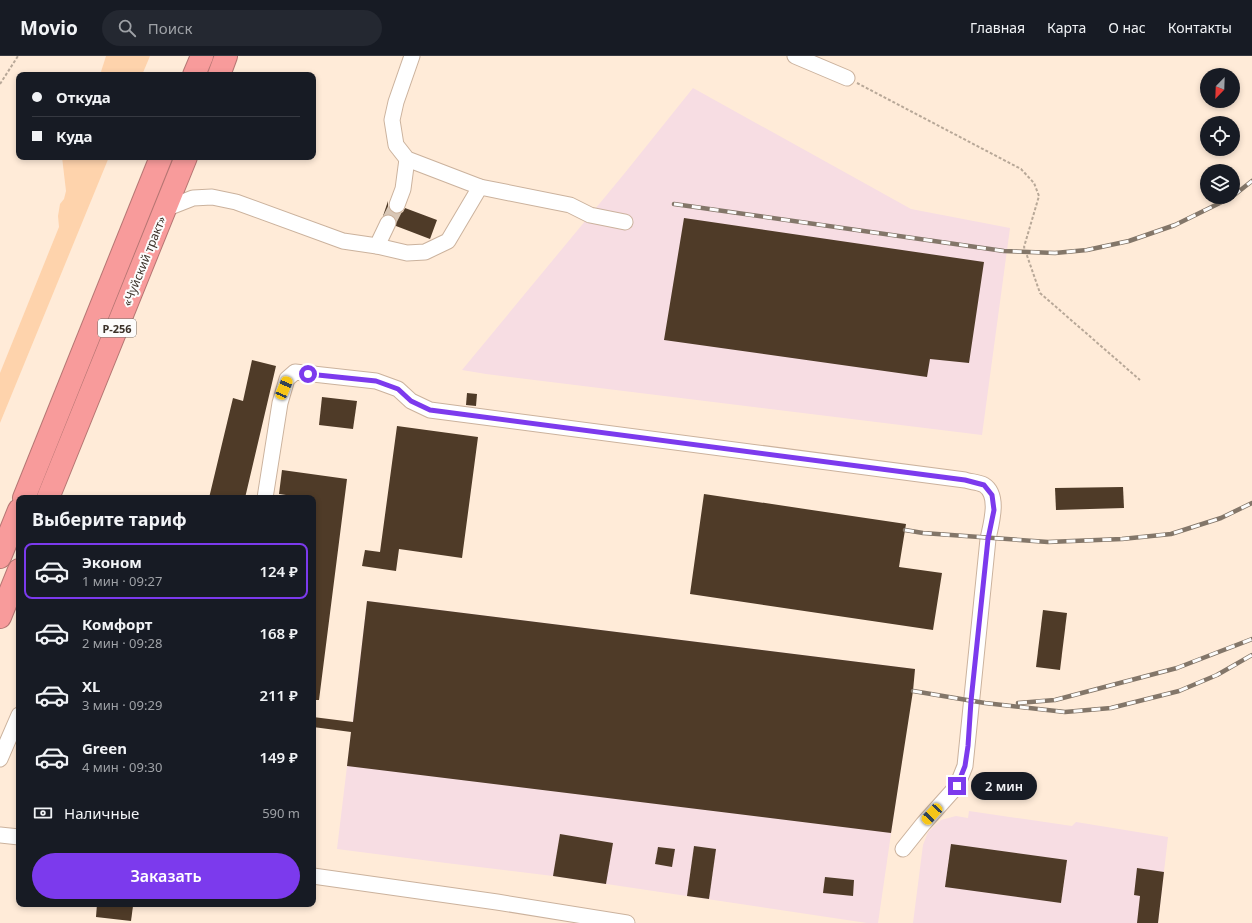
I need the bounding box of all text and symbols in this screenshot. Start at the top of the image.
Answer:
search box [102,10,382,46]
text: Movio [20,15,78,41]
icon: search [116,17,138,39]
text: Поиск [148,18,192,38]
text: Главная [970,18,1025,37]
text: Карта [1047,18,1086,37]
text: О нас [1108,18,1146,37]
text: Контакты [1168,18,1232,37]
north arrow [1200,68,1240,108]
map controls [1200,68,1240,204]
text: Откуда [56,87,111,107]
button: locate [1200,116,1240,156]
text: Куда [56,126,93,146]
button: layers [1200,164,1240,204]
street label: «Чуйский тракт» [118,213,170,309]
road number: Р-256 [98,319,136,337]
route start [299,365,317,383]
car [274,375,294,401]
text: Выберите тариф [32,507,187,531]
text: Эконом [82,552,142,572]
icon: car [34,553,70,589]
text: 124 ₽ [259,561,298,581]
text: 1 мин · 09:27 [82,572,162,590]
text: Комфорт [82,614,152,634]
icon: car [34,615,70,651]
text: 168 ₽ [259,623,298,643]
text: 2 мин · 09:28 [82,634,162,652]
text: XL [82,676,100,696]
icon: car [34,677,70,713]
text: 211 ₽ [259,685,298,705]
text: 3 мин · 09:29 [82,696,162,714]
text: Green [82,738,127,758]
icon: car [34,739,70,775]
text: 149 ₽ [259,747,298,767]
text: 4 мин · 09:30 [82,758,162,776]
callout: 2 мин [971,772,1037,800]
route end [948,777,966,795]
text: 2 мин [985,777,1023,795]
car [919,801,945,827]
icon: cash [32,802,54,824]
text: Наличные [64,803,139,823]
text: 590 m [262,804,300,822]
button: Заказать [32,853,300,899]

